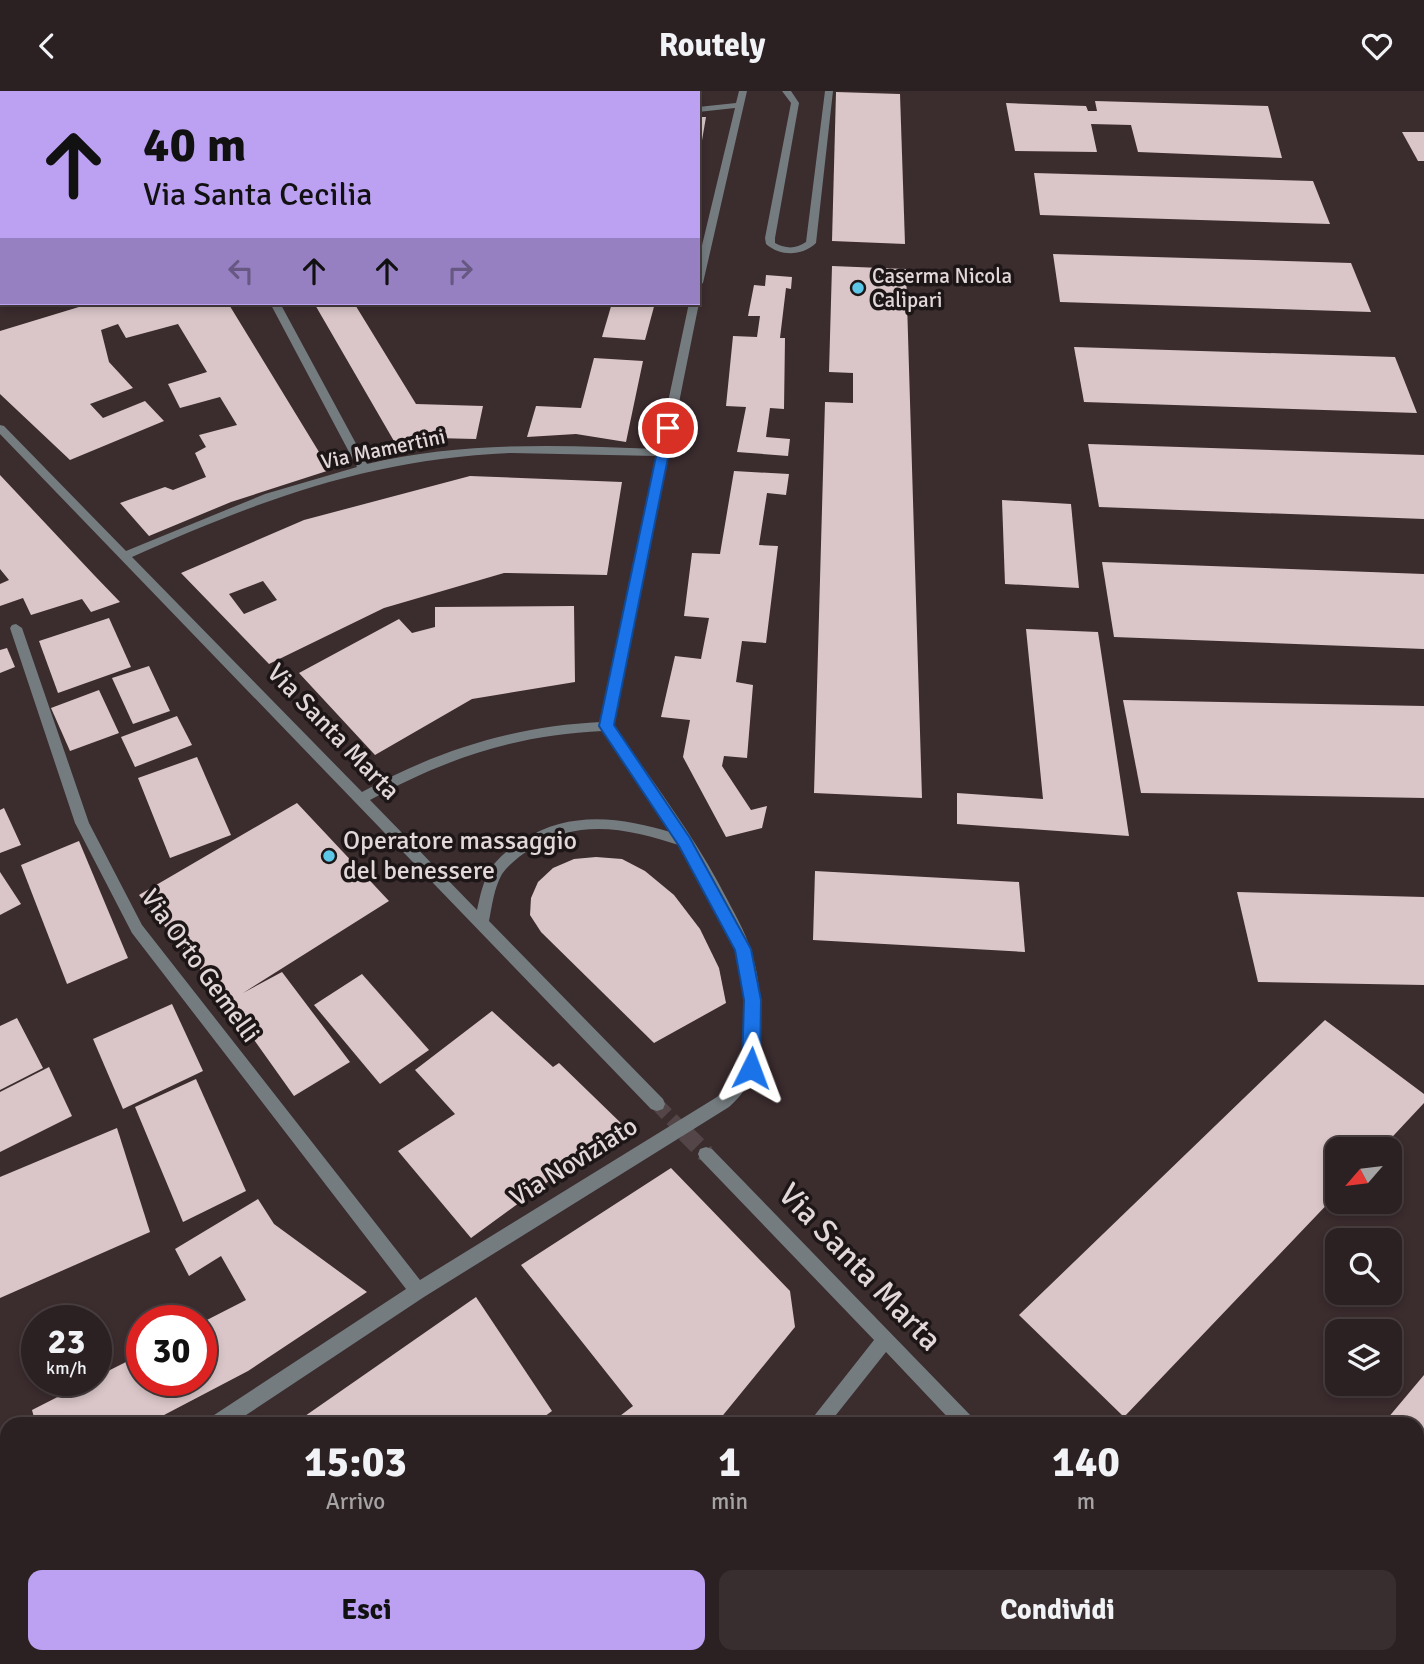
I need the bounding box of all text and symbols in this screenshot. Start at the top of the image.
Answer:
text: Routely [659,26,765,65]
icon: back [28,27,66,65]
icon: heart [1358,27,1396,65]
text: 40 m [143,115,246,175]
icon: ahead [28,119,119,210]
text: Via Santa Cecilia [143,175,373,214]
icon: left [222,252,260,290]
icon: ahead [295,252,333,290]
icon: ahead [368,252,406,290]
icon: right [441,252,479,290]
place label: Caserma Nicola Calipari [872,263,1012,313]
marker: Caserma Nicola Calipari [850,280,866,296]
pin [638,398,698,458]
icon: arrive [649,409,687,447]
street label: Via Mamertini [318,423,448,475]
street label: Via Santa Marta [260,657,406,807]
place label: Operatore massaggio del benessere [343,825,577,887]
marker: Operatore massaggio del benessere [321,848,337,864]
street label: Via Orto Gemelli [134,883,266,1049]
position arrow [714,1031,788,1105]
street label: Via Noviziato [504,1110,644,1214]
north arrow [1325,1137,1402,1215]
map controls [1325,1137,1402,1396]
street label: Via Santa Marta [770,1175,950,1359]
button: search [1325,1228,1402,1305]
speed limit sign: 30 [126,1305,217,1396]
button: layers [1325,1319,1402,1396]
text: 23 [48,1320,85,1363]
text: km/h [46,1357,87,1379]
text: 15:03 [304,1437,407,1488]
text: 1 [718,1437,741,1488]
text: 140 [1052,1437,1120,1488]
text: Arrivo [326,1487,385,1516]
text: min [711,1487,748,1516]
text: m [1077,1487,1095,1516]
button: Esci [28,1570,705,1650]
button: Condividi [719,1570,1396,1650]

